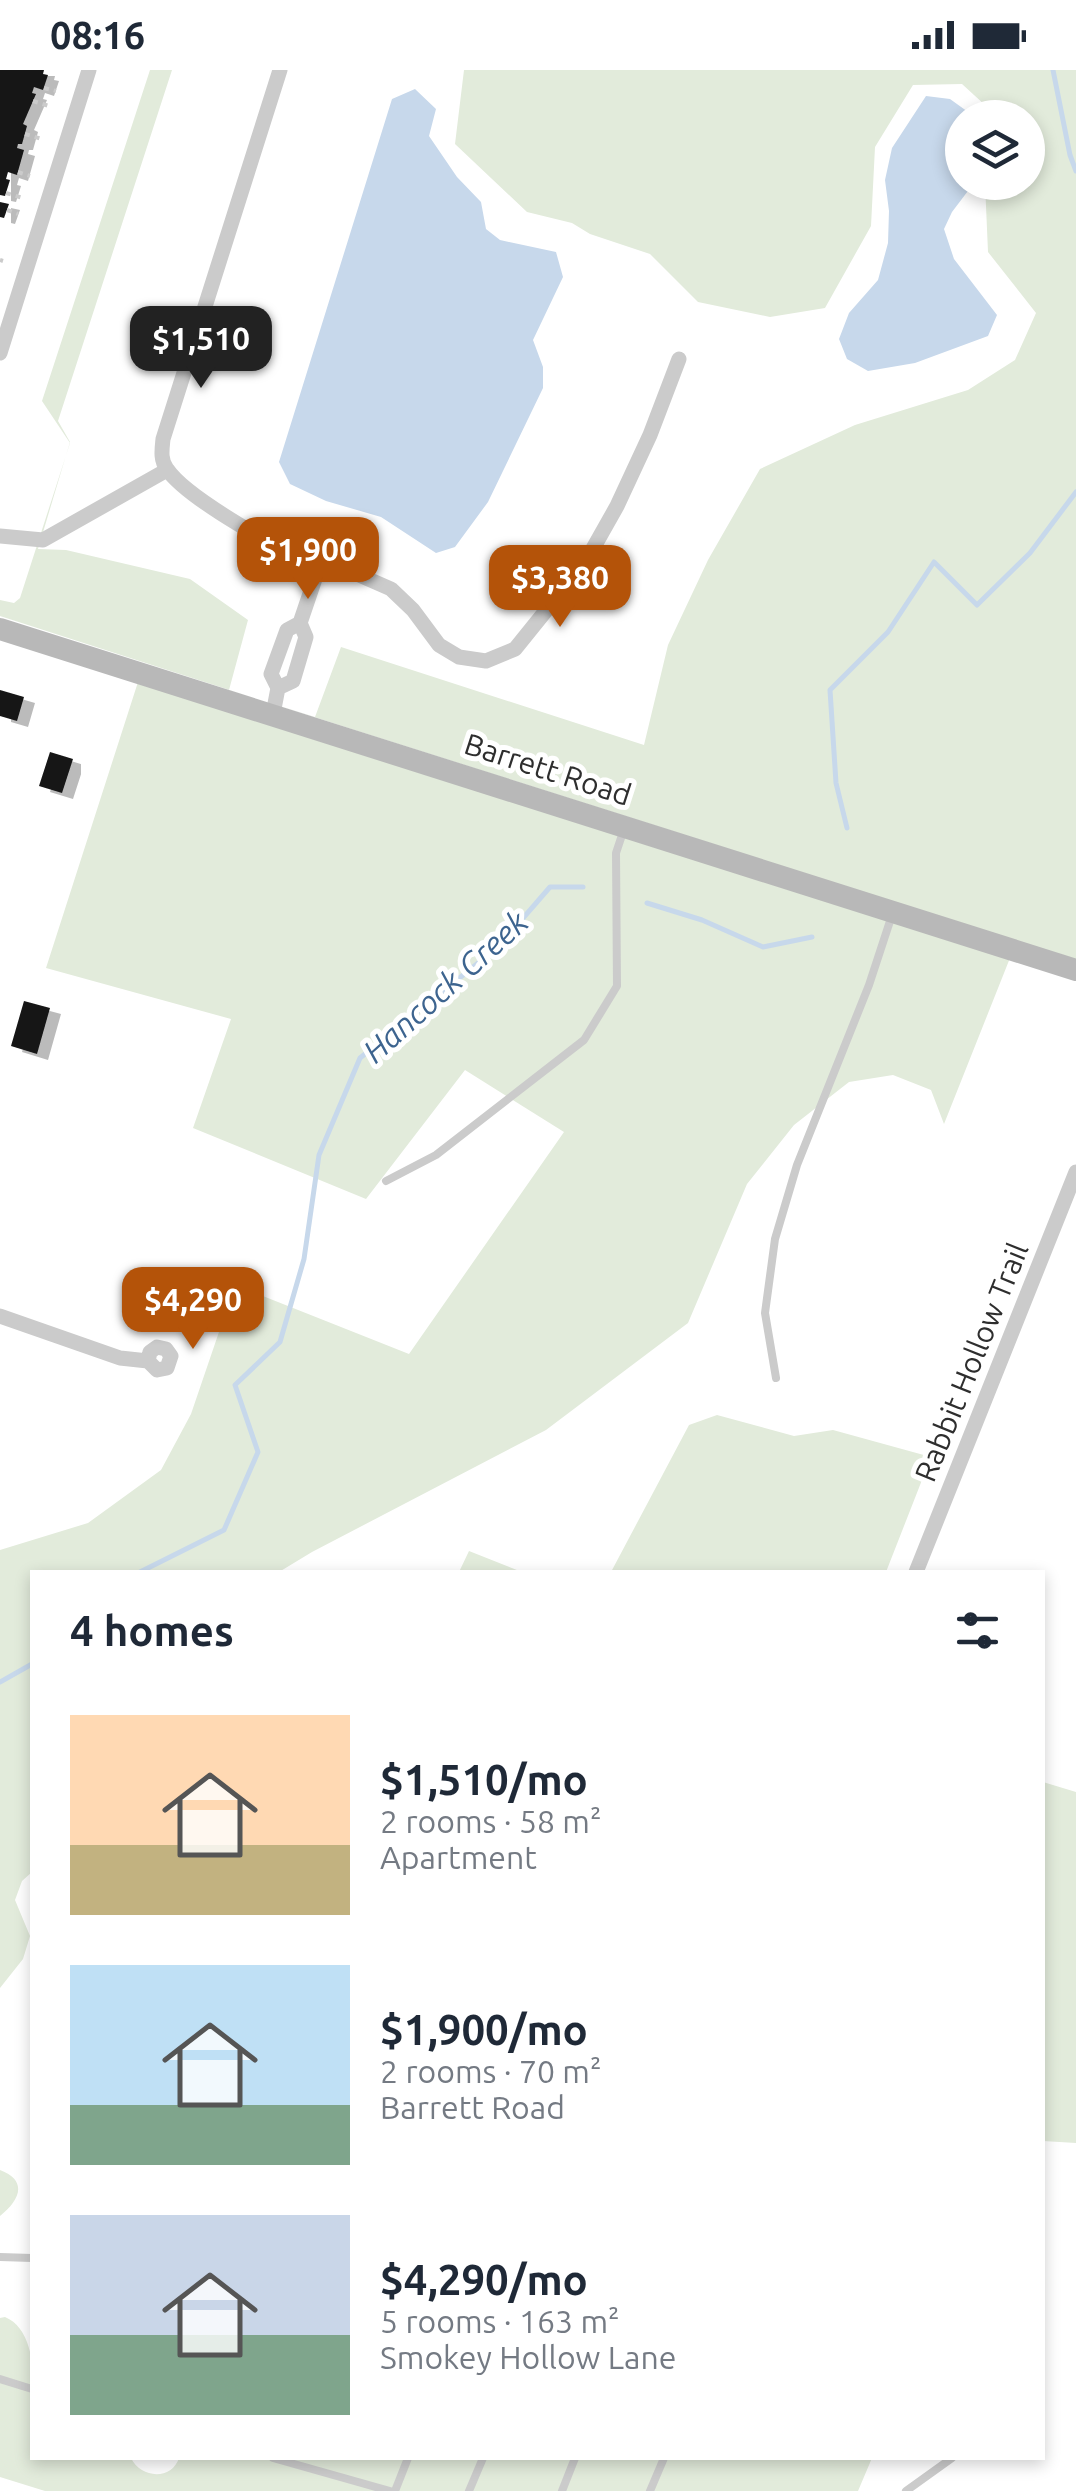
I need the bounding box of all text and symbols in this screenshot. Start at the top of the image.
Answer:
text: 08:16 [50,14,145,56]
map controls [945,100,1045,200]
button: layers [945,100,1045,200]
pin: $1,510 [120,306,282,391]
text: $1,510 [152,320,250,356]
pin: $1,900 [227,517,389,602]
text: $1,900 [259,531,357,567]
pin: $3,380 [479,545,641,630]
text: $3,380 [511,559,609,595]
street label: Barrett Road [460,726,636,812]
water label: Hancock Creek [356,903,535,1069]
street label: Rabbit Hollow Trail [908,1238,1034,1486]
pin: $4,290 [112,1267,274,1352]
text: $4,290 [144,1281,242,1317]
icon: filters [950,1603,1005,1658]
text: 4 homes [70,1607,234,1654]
icon: home [150,1755,270,1875]
text: $1,510/mo [380,1756,588,1803]
text: 2 rooms · 58 m² [380,1803,601,1839]
text: Apartment [380,1839,537,1875]
icon: home [150,2005,270,2125]
text: $1,900/mo [380,2006,588,2053]
text: 2 rooms · 70 m² [380,2053,601,2089]
text: Barrett Road [380,2089,565,2125]
icon: home [150,2255,270,2375]
text: $4,290/mo [380,2256,588,2303]
text: 5 rooms · 163 m² [380,2303,620,2339]
text: Smokey Hollow Lane [380,2339,676,2375]

